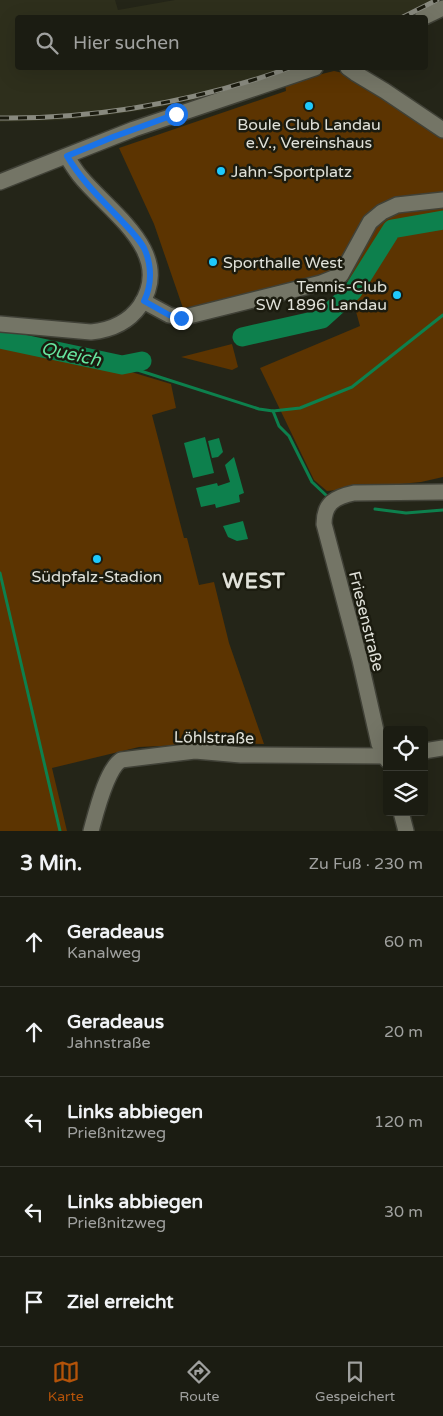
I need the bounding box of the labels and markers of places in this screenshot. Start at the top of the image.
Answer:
marker: Boule Club Landau e.V., Vereinshaus [303,100,315,112]
place label: Boule Club Landau e.V., Vereinshaus [237,115,381,153]
place label: Jahn-Sportplatz [231,162,352,182]
marker: Jahn-Sportplatz [215,165,227,177]
place label: Sporthalle West [223,253,343,273]
marker: Sporthalle West [207,256,219,268]
place label: Tennis-Club SW 1896 Landau [256,277,387,315]
marker: Tennis-Club SW 1896 Landau [391,289,403,301]
marker: Südpfalz-Stadion [91,553,103,565]
place label: Südpfalz-Stadion [32,567,162,587]

